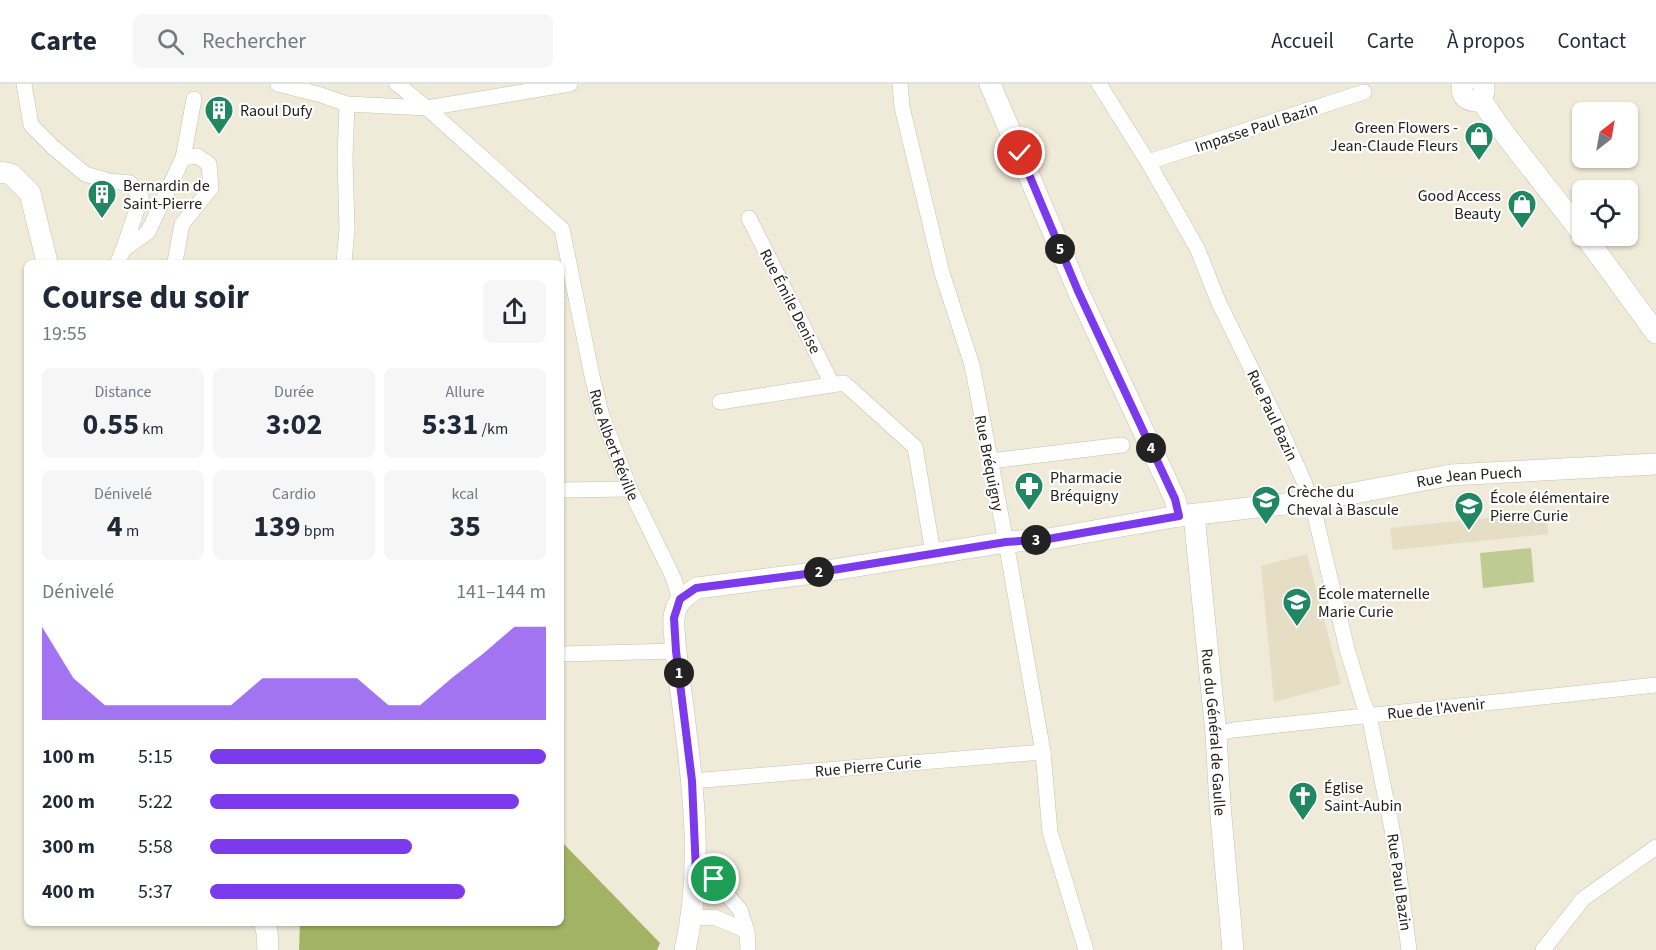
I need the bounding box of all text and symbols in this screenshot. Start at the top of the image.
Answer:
search box [133,14,553,68]
text: Carte [30,21,97,61]
icon: search [154,25,187,58]
text: Rechercher [202,25,306,57]
text: Accueil [1271,26,1334,56]
text: Carte [1367,26,1414,56]
text: À propos [1447,26,1524,56]
text: Contact [1557,26,1626,56]
building icon: Raoul Dufy [203,94,235,136]
street label: Impasse Paul Bazin [1192,98,1321,158]
place label: Raoul Dufy [240,100,313,122]
north arrow [1572,102,1638,168]
map controls [1572,102,1638,246]
place label: Green Flowers - Jean-Claude Fleurs [1330,117,1458,157]
shop icon: Green Flowers - Jean-Claude Fleurs [1463,120,1495,162]
pin [994,127,1045,178]
icon: check [1003,136,1036,169]
place label: Bernardin de Saint-Pierre [123,175,210,215]
building icon: Bernardin de Saint-Pierre [86,178,118,220]
button: locate [1572,180,1638,246]
place label: Good Access Beauty [1418,185,1502,225]
shop icon: Good Access Beauty [1506,188,1538,230]
pin: 5 [1045,234,1075,264]
text: 5 [1056,238,1064,260]
street label: Rue Émile Denise [754,245,826,358]
text: Course du soir [42,274,249,321]
button: share [483,280,546,343]
text: 19:55 [42,320,87,348]
street label: Rue Paul Bazin [1241,366,1303,465]
text: Distance [95,381,151,403]
text: Durée [274,381,314,403]
text: Allure [446,381,484,403]
street label: Rue Albert Réville [584,387,644,505]
text: 0.55 [83,403,139,446]
text: 3:02 [266,403,322,446]
text: 5:31 [422,403,478,446]
street label: Rue Bréquigny [969,413,1009,514]
text: km [139,418,163,440]
text: /km [478,418,508,440]
pin: 4 [1136,433,1166,463]
text: 4 [1147,437,1155,459]
street label: Rue Jean Puech [1415,461,1522,493]
place label: Pharmacie Bréquigny [1050,467,1122,507]
pharmacy icon: Pharmacie Bréquigny [1013,470,1045,512]
place label: Crèche du Cheval à Bascule [1287,481,1399,521]
text: Dénivelé [94,483,152,505]
text: Cardio [272,483,316,505]
text: kcal [452,483,478,505]
school or university icon: Crèche du Cheval à Bascule [1250,484,1282,526]
place label: École élémentaire Pierre Curie [1490,487,1609,527]
school or university icon: École élémentaire Pierre Curie [1453,490,1485,532]
text: 4 [107,505,123,548]
text: 139 [253,505,301,548]
text: 35 [449,505,481,548]
text: m [123,520,139,542]
text: bpm [301,520,335,542]
pin: 3 [1021,525,1051,555]
text: 3 [1032,529,1040,551]
pin: 2 [804,557,834,587]
text: 2 [815,561,823,583]
text: Dénivelé [42,578,114,606]
text: 141–144 m [456,578,546,606]
place label: École maternelle Marie Curie [1318,583,1430,623]
school or university icon: École maternelle Marie Curie [1281,586,1313,628]
street label: Rue du Général de Gaulle [1195,647,1231,817]
pin: 1 [664,658,694,688]
text: 1 [675,662,683,684]
street label: Rue de l'Avenir [1386,693,1487,725]
text: 100 m [42,743,95,771]
text: 5:15 [138,743,173,771]
street label: Rue Pierre Curie [814,751,922,783]
place label: Église Saint-Aubin [1324,777,1402,817]
church icon: Église Saint-Aubin [1287,780,1319,822]
text: 200 m [42,788,95,816]
text: 5:22 [138,788,173,816]
street label: Rue Paul Bazin [1381,832,1417,932]
text: 300 m [42,833,95,861]
text: 5:58 [138,833,173,861]
pin [688,853,739,904]
icon: arrive [697,862,730,895]
text: 400 m [42,878,95,906]
text: 5:37 [138,878,173,906]

